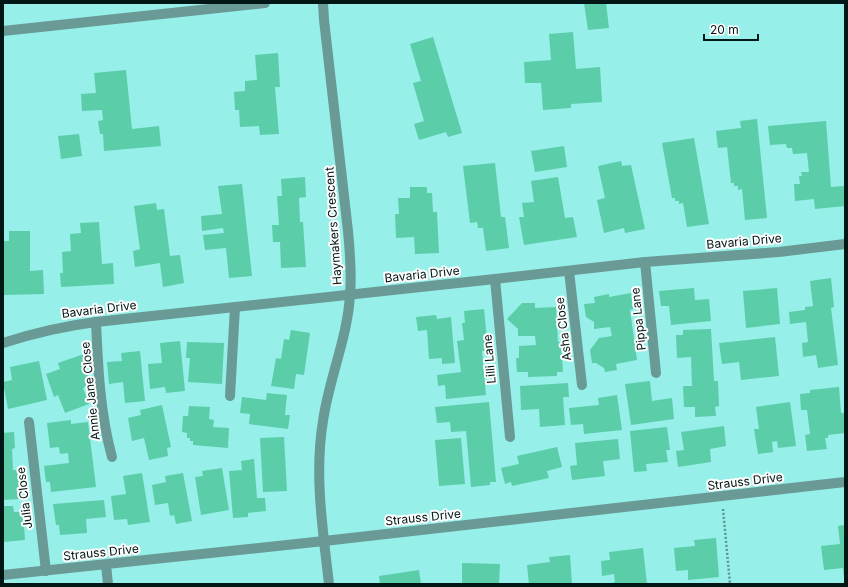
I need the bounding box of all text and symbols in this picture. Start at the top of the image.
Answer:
scale bar [704,16,758,42]
text: 20 m [710,22,739,37]
street label: Haymakers Crescent [321,166,345,286]
street label: Bavaria Drive [706,230,782,252]
street label: Bavaria Drive [384,263,460,285]
street label: Pippa Lane [627,287,649,351]
street label: Asha Close [552,296,574,362]
street label: Bavaria Drive [61,297,137,321]
street label: Lilli Lane [479,334,499,384]
street label: Annie Jane Close [77,341,103,441]
street label: Julia Close [13,466,35,530]
street label: Strauss Drive [706,469,784,493]
street label: Strauss Drive [385,506,461,528]
street label: Strauss Drive [63,541,139,563]

